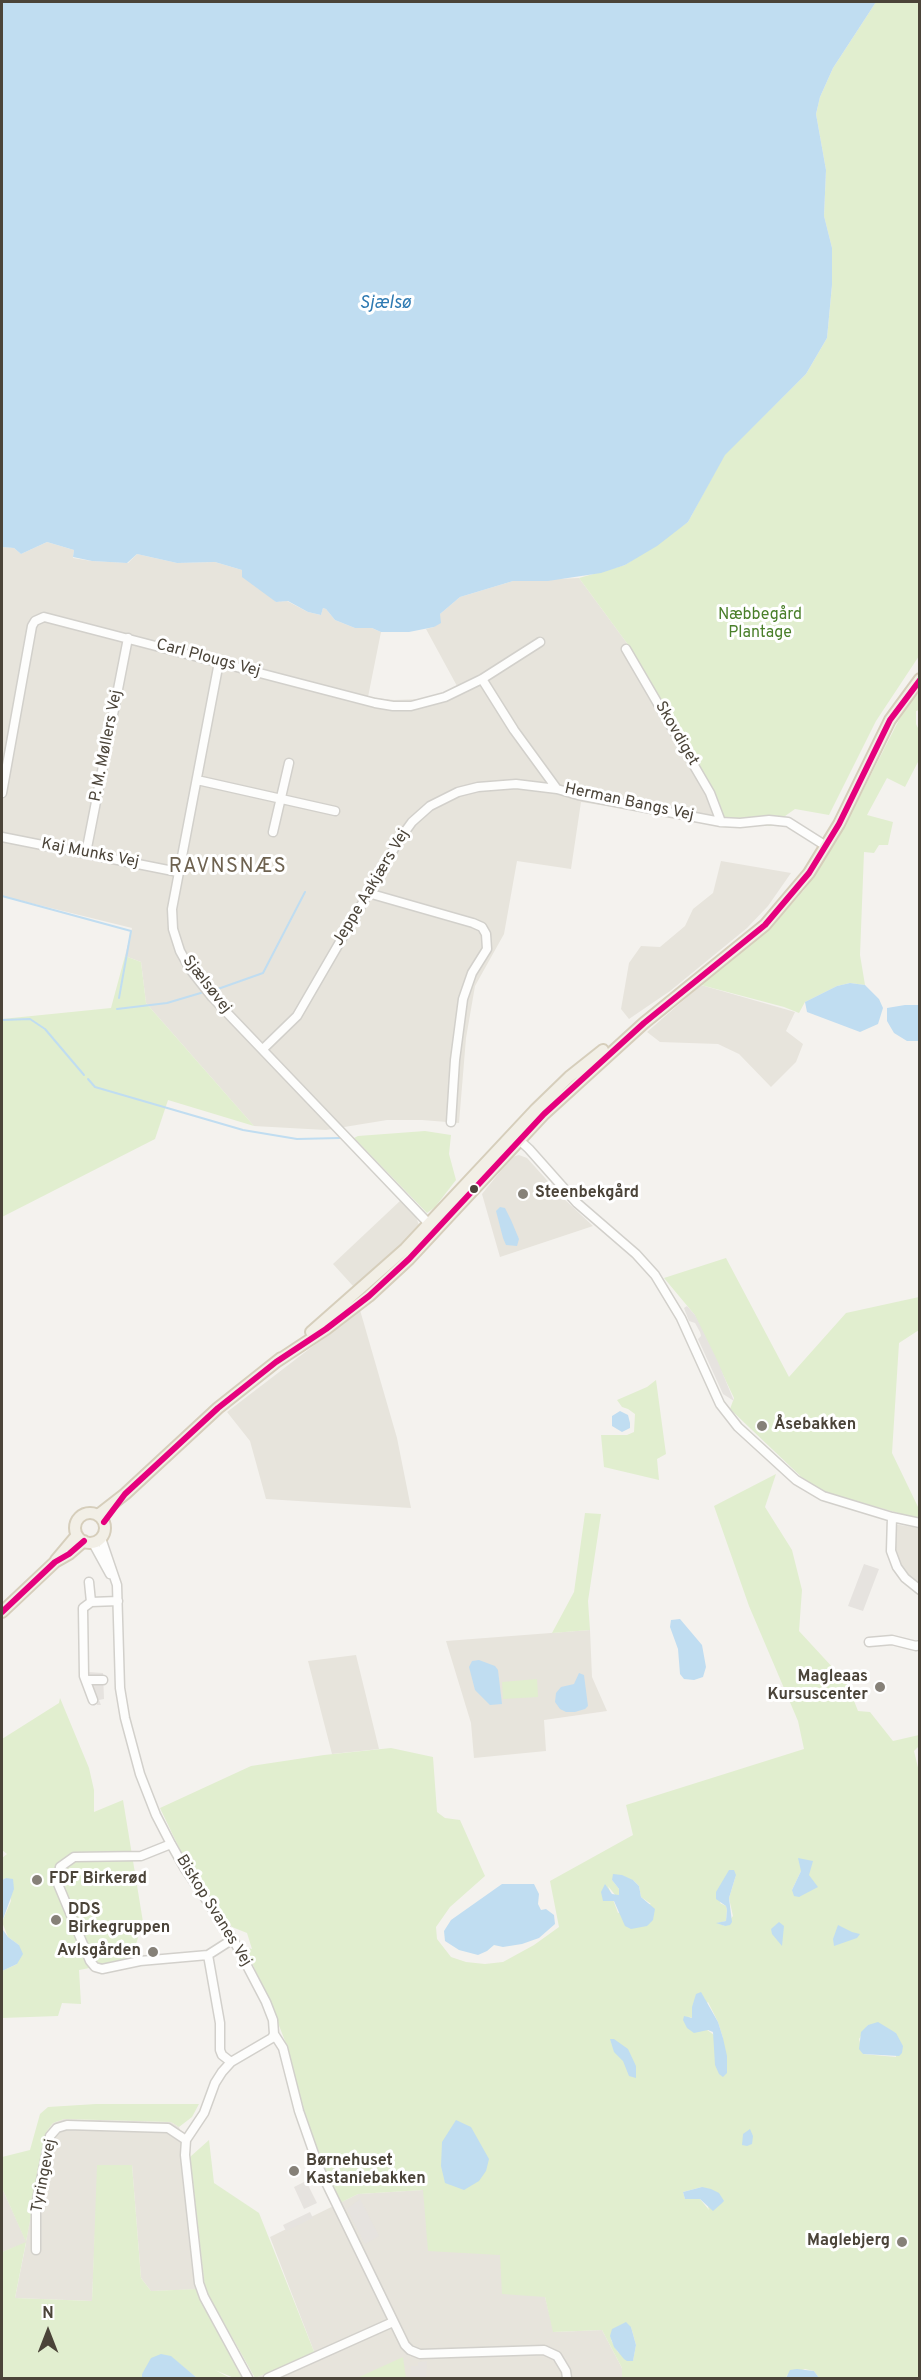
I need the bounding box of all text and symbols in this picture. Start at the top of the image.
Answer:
water label: Sjælsø [359,293,411,315]
park label: Næbbegård Plantage [718,606,802,644]
street label: Carl Plougs Vej [154,636,262,682]
street label: P. M. Møllers Vej [87,689,127,803]
street label: Skovdiget [650,698,702,770]
street label: Herman Bangs Vej [563,780,695,826]
street label: Jeppe Aakjærs Vej [330,826,414,950]
street label: Kaj Munks Vej [40,835,140,873]
district label: RAVNSNÆS [169,856,287,880]
street label: Sjælsøvej [177,952,235,1018]
unlabelled marker [468,1183,480,1195]
place label: Steenbekgård [535,1184,639,1204]
marker: Steenbekgård [516,1187,530,1201]
place label: Åsebakken [774,1416,856,1436]
marker: Åsebakken [755,1419,769,1433]
place label: Magleaas Kursuscenter [767,1668,868,1706]
marker: Magleaas Kursuscenter [873,1680,887,1694]
street label: Biskop Svanes Vej [171,1852,255,1970]
place label: FDF Birkerød [49,1870,147,1890]
marker: FDF Birkerød [30,1873,44,1887]
place label: DDS Birkegruppen [68,1901,170,1939]
marker: DDS Birkegruppen [49,1913,63,1927]
place label: Avlsgården [57,1942,141,1962]
marker: Avlsgården [146,1945,160,1959]
street label: Tyringevej [28,2137,62,2215]
place label: Børnehuset Kastaniebakken [306,2152,426,2190]
marker: Børnehuset Kastaniebakken [287,2164,301,2178]
place label: Maglebjerg [807,2232,890,2252]
marker: Maglebjerg [895,2235,909,2249]
north arrow [18,2302,78,2362]
text: N [42,2304,54,2324]

